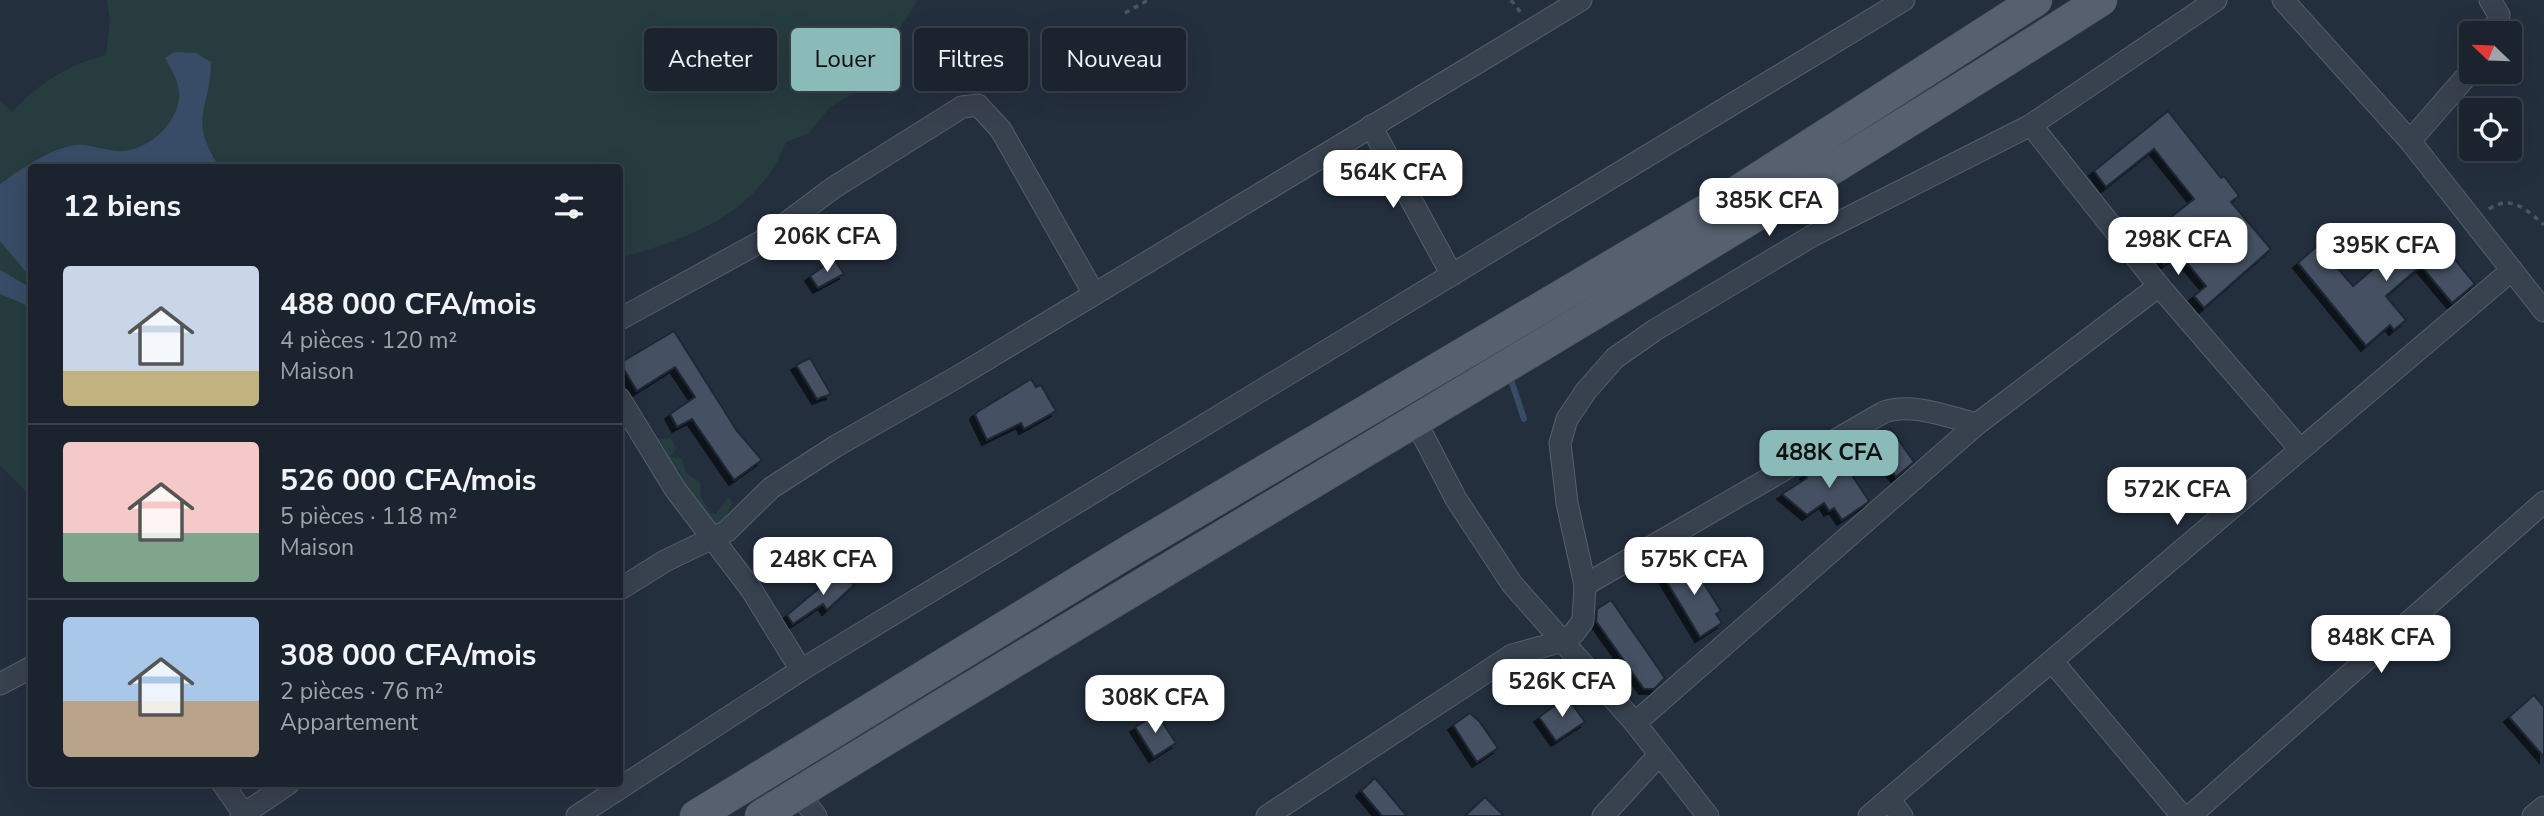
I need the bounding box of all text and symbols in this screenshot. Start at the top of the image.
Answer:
north arrow [2459,21,2522,84]
map controls [2459,21,2522,161]
chip: Acheter [644,28,777,91]
chip: Louer [791,28,900,91]
chip: Filtres [914,28,1028,91]
chip: Nouveau [1042,28,1186,91]
button: locate [2459,98,2522,161]
pin: 564K CFA [1321,150,1465,210]
text: 564K CFA [1339,157,1447,188]
pin: 385K CFA [1697,178,1841,238]
text: 385K CFA [1715,185,1823,216]
text: 12 biens [63,186,181,227]
icon: filters [550,187,588,225]
pin: 206K CFA [755,215,899,274]
pin: 298K CFA [2106,218,2250,277]
text: 206K CFA [773,221,881,252]
text: 298K CFA [2124,224,2232,255]
pin: 395K CFA [2314,224,2458,283]
text: 395K CFA [2332,230,2440,261]
text: 488 000 CFA/mois [280,284,536,325]
icon: home [119,294,203,378]
text: 4 pièces · 120 m² [280,325,457,356]
text: Maison [280,356,354,387]
pin: 488K CFA [1757,430,1901,490]
text: 488K CFA [1775,437,1883,468]
text: 526 000 CFA/mois [280,460,536,501]
pin: 572K CFA [2105,468,2249,527]
icon: home [119,470,203,554]
text: 572K CFA [2123,474,2231,505]
text: 5 pièces · 118 m² [280,501,457,532]
text: Maison [280,532,354,563]
pin: 248K CFA [751,538,895,597]
pin: 575K CFA [1622,538,1766,597]
text: 248K CFA [769,544,877,575]
text: 575K CFA [1640,544,1748,575]
pin: 848K CFA [2309,616,2453,675]
text: 848K CFA [2327,622,2435,653]
text: 308 000 CFA/mois [280,635,536,676]
icon: home [119,645,203,729]
pin: 526K CFA [1490,660,1634,719]
text: 526K CFA [1508,666,1616,697]
text: 2 pièces · 76 m² [280,676,443,707]
pin: 308K CFA [1083,676,1227,735]
text: 308K CFA [1101,682,1209,713]
text: Appartement [280,707,418,738]

